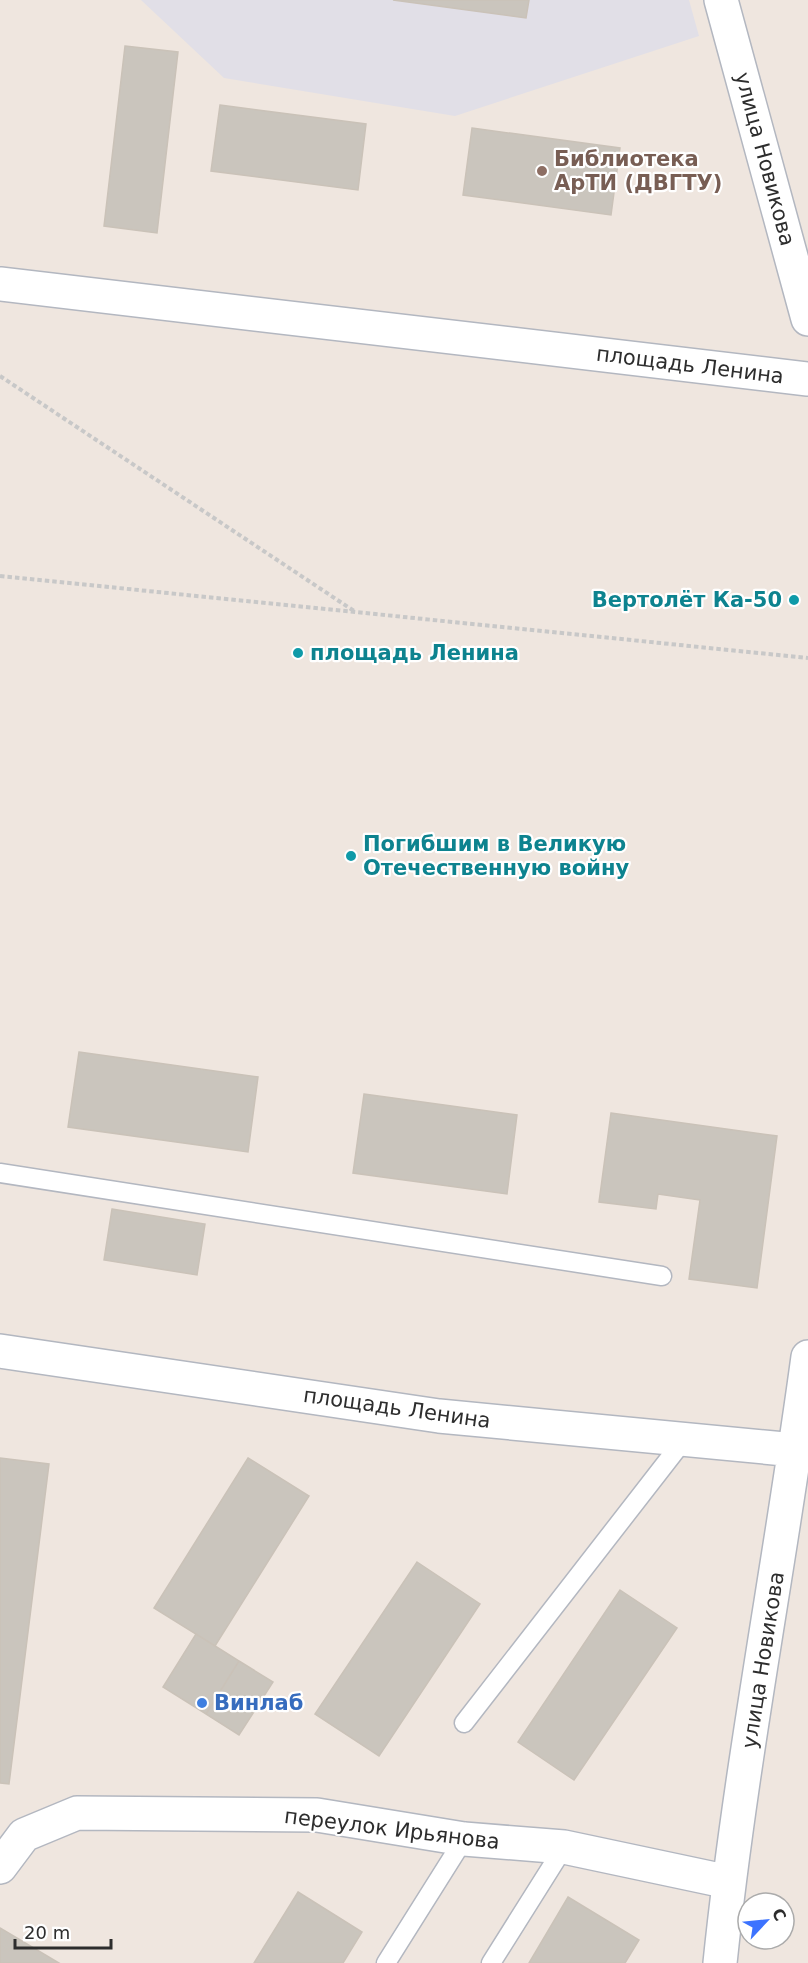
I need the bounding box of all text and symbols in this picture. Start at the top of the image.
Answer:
street label: улица Новикова [730,70,800,248]
place label: Библиотека АрТИ (ДВГТУ) [554,147,722,195]
marker: Библиотека АрТИ (ДВГТУ) [535,164,549,178]
street label: площадь Ленина [595,342,785,388]
place label: Вертолёт Ка-50 [592,588,782,612]
marker: Вертолёт Ка-50 [787,593,801,607]
place label: площадь Ленина [310,641,519,665]
marker: площадь Ленина [291,646,305,660]
place label: Погибшим в Великую Отечественную войну [363,832,629,880]
marker: Погибшим в Великую Отечественную войну [344,849,358,863]
street label: площадь Ленина [302,1383,492,1433]
street label: улица Новикова [737,1570,789,1750]
place label: Винлаб [214,1691,303,1715]
marker: Винлаб [195,1696,209,1710]
street label: переулок Ирьянова [283,1804,501,1854]
north arrow [736,1891,796,1951]
text: С [768,1905,790,1924]
scale bar [15,1912,111,1950]
text: 20 m [24,1922,70,1943]

